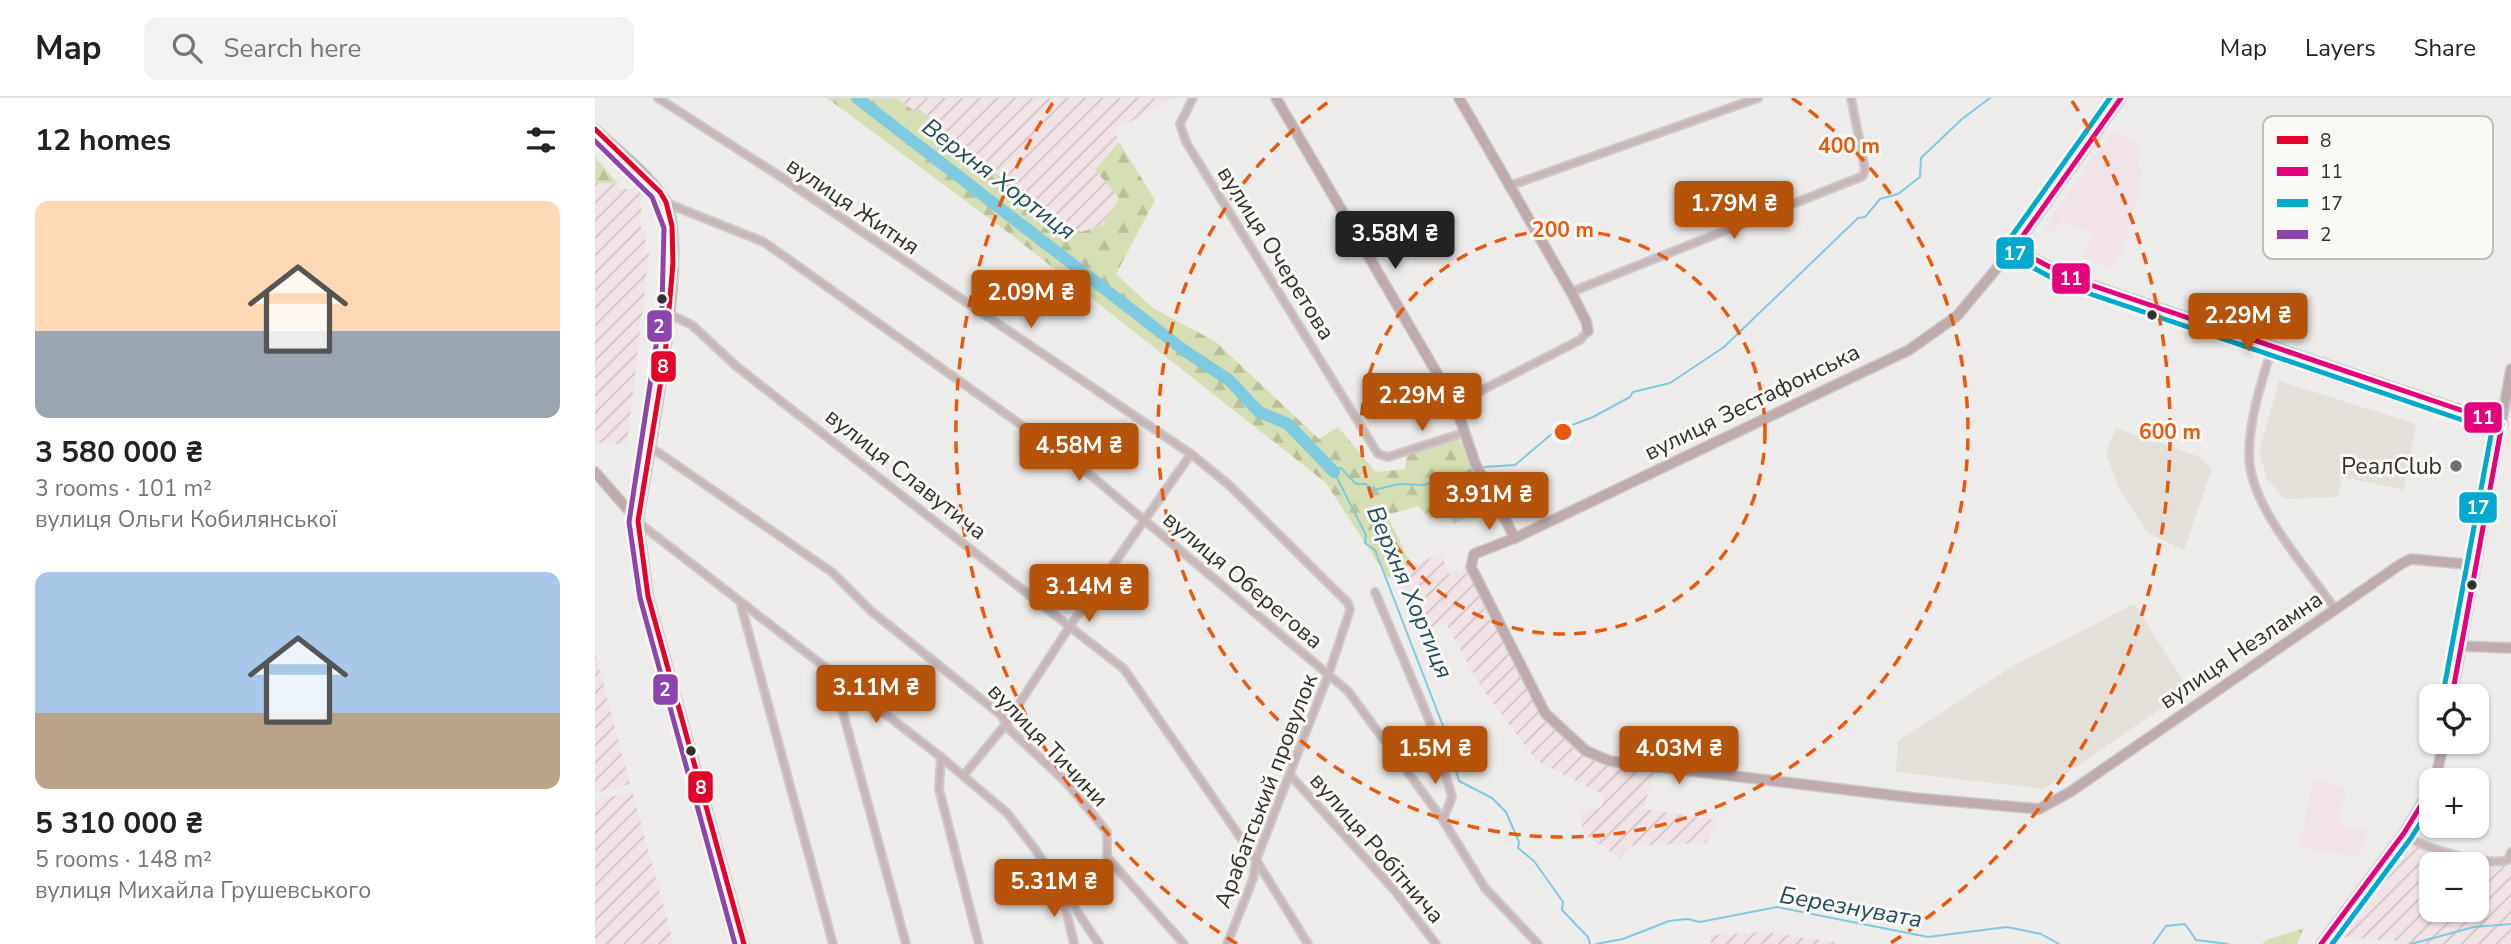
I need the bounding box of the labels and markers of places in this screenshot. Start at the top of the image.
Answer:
pin: 1.79M ₴ [1669,181,1799,241]
pin: 3.58M ₴ [1330,212,1460,271]
pin: 2.09M ₴ [966,271,1096,330]
unlabelled marker [655,292,669,306]
pin: 2.29M ₴ [2183,294,2313,353]
unlabelled marker [2145,308,2159,322]
pin: 2.29M ₴ [1357,374,1487,433]
centre of rings [1551,420,1575,444]
pin: 4.58M ₴ [1014,424,1144,483]
place label: РеалClub [2341,451,2442,482]
marker: РеалClub [2448,458,2464,474]
pin: 3.91M ₴ [1424,472,1554,532]
pin: 3.14M ₴ [1024,564,1154,624]
unlabelled marker [2465,578,2479,592]
pin: 3.11M ₴ [811,666,941,725]
pin: 1.5M ₴ [1378,726,1492,786]
pin: 4.03M ₴ [1614,726,1744,786]
unlabelled marker [684,744,698,758]
pin: 5.31M ₴ [989,860,1119,919]

